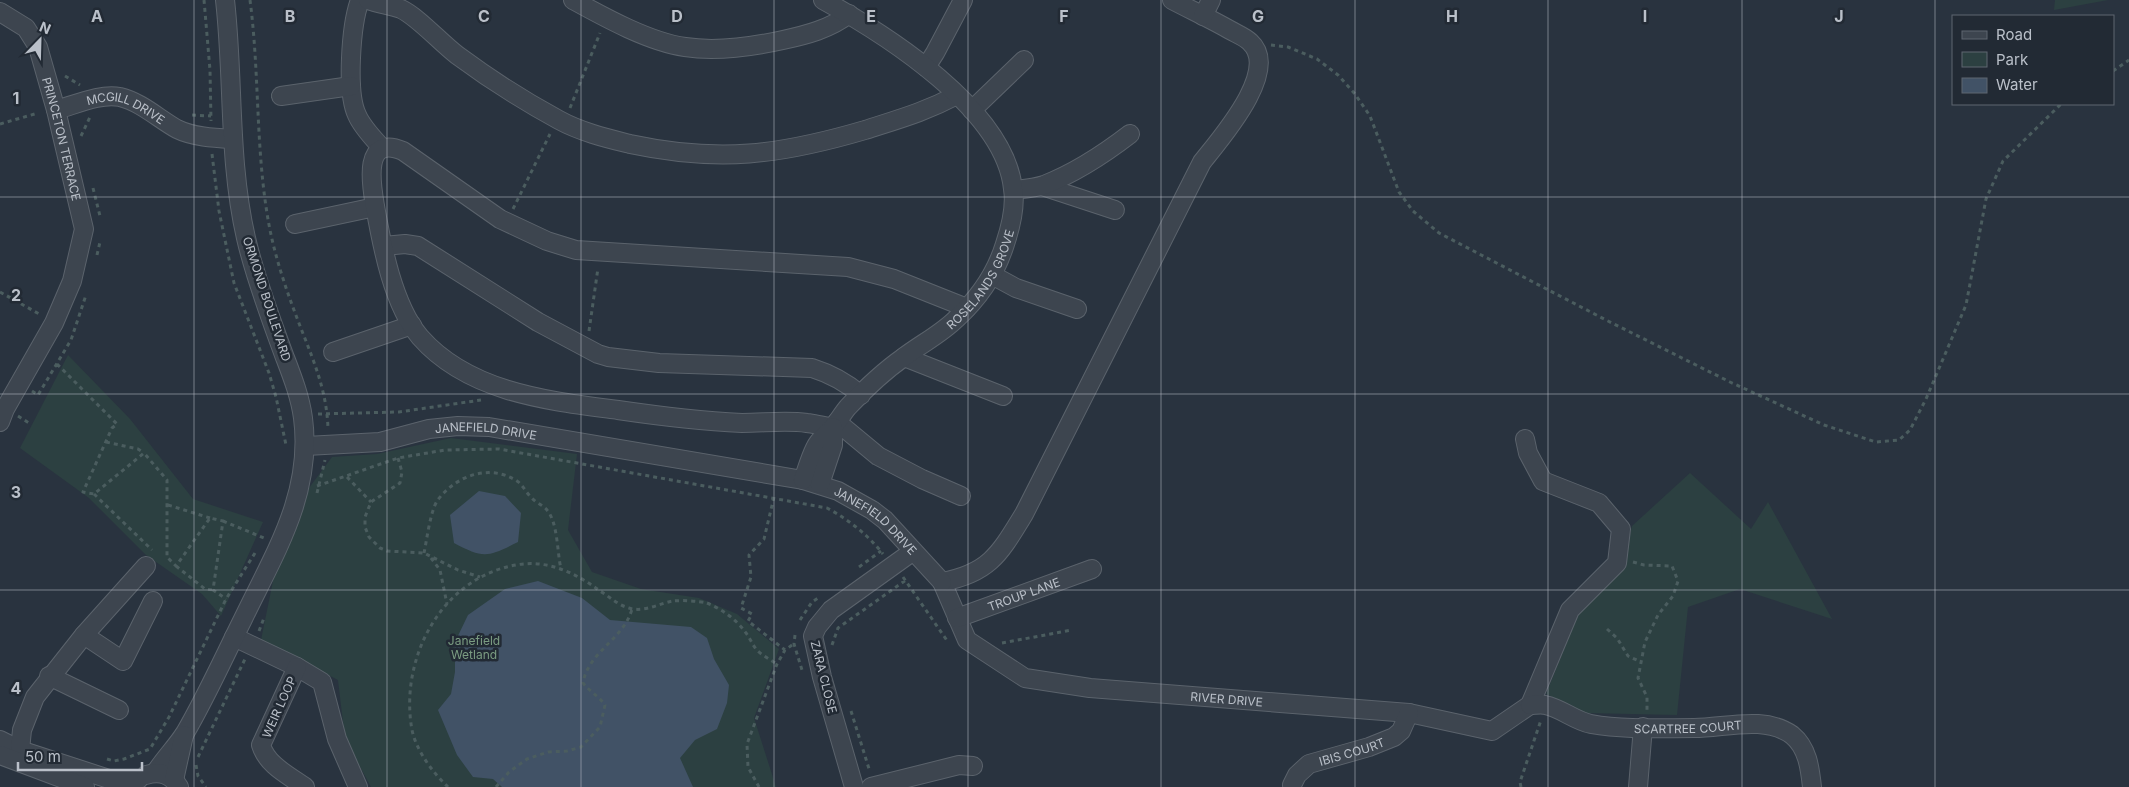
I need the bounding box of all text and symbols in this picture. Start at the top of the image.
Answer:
text: A [91,6,103,26]
text: B [285,6,295,26]
text: C [478,6,490,26]
text: D [671,6,683,26]
text: E [866,6,876,26]
text: F [1059,6,1069,26]
text: G [1252,6,1264,26]
text: H [1446,6,1458,26]
text: I [1643,6,1647,26]
text: J [1834,6,1844,26]
north arrow [15,15,65,65]
legend [1952,15,2114,105]
text: N [37,18,54,37]
text: Road [1996,25,2032,44]
text: Park [1996,50,2029,69]
street label: PRINCETON TERRACE [39,75,85,202]
text: Water [1996,75,2038,94]
text: 1 [13,88,19,108]
street label: MCGILL DRIVE [85,89,168,127]
street label: ROSELANDS GROVE [943,227,1017,332]
street label: ORMOND BOULEVARD [240,235,294,363]
text: 2 [11,285,21,305]
street label: JANEFIELD DRIVE [434,418,538,442]
text: 3 [11,482,21,502]
street label: JANEFIELD DRIVE [832,483,920,557]
street label: TROUP LANE [985,574,1062,614]
park label: Janefield Wetland [448,633,500,662]
street label: ZARA CLOSE [808,639,840,715]
street label: WEIR LOOP [259,674,299,740]
text: 4 [11,678,22,698]
street label: RIVER DRIVE [1190,688,1264,709]
street label: SCARTREE COURT [1634,717,1742,736]
street label: IBIS COURT [1317,734,1387,768]
scale bar [18,740,141,772]
text: 50 m [25,747,61,766]

